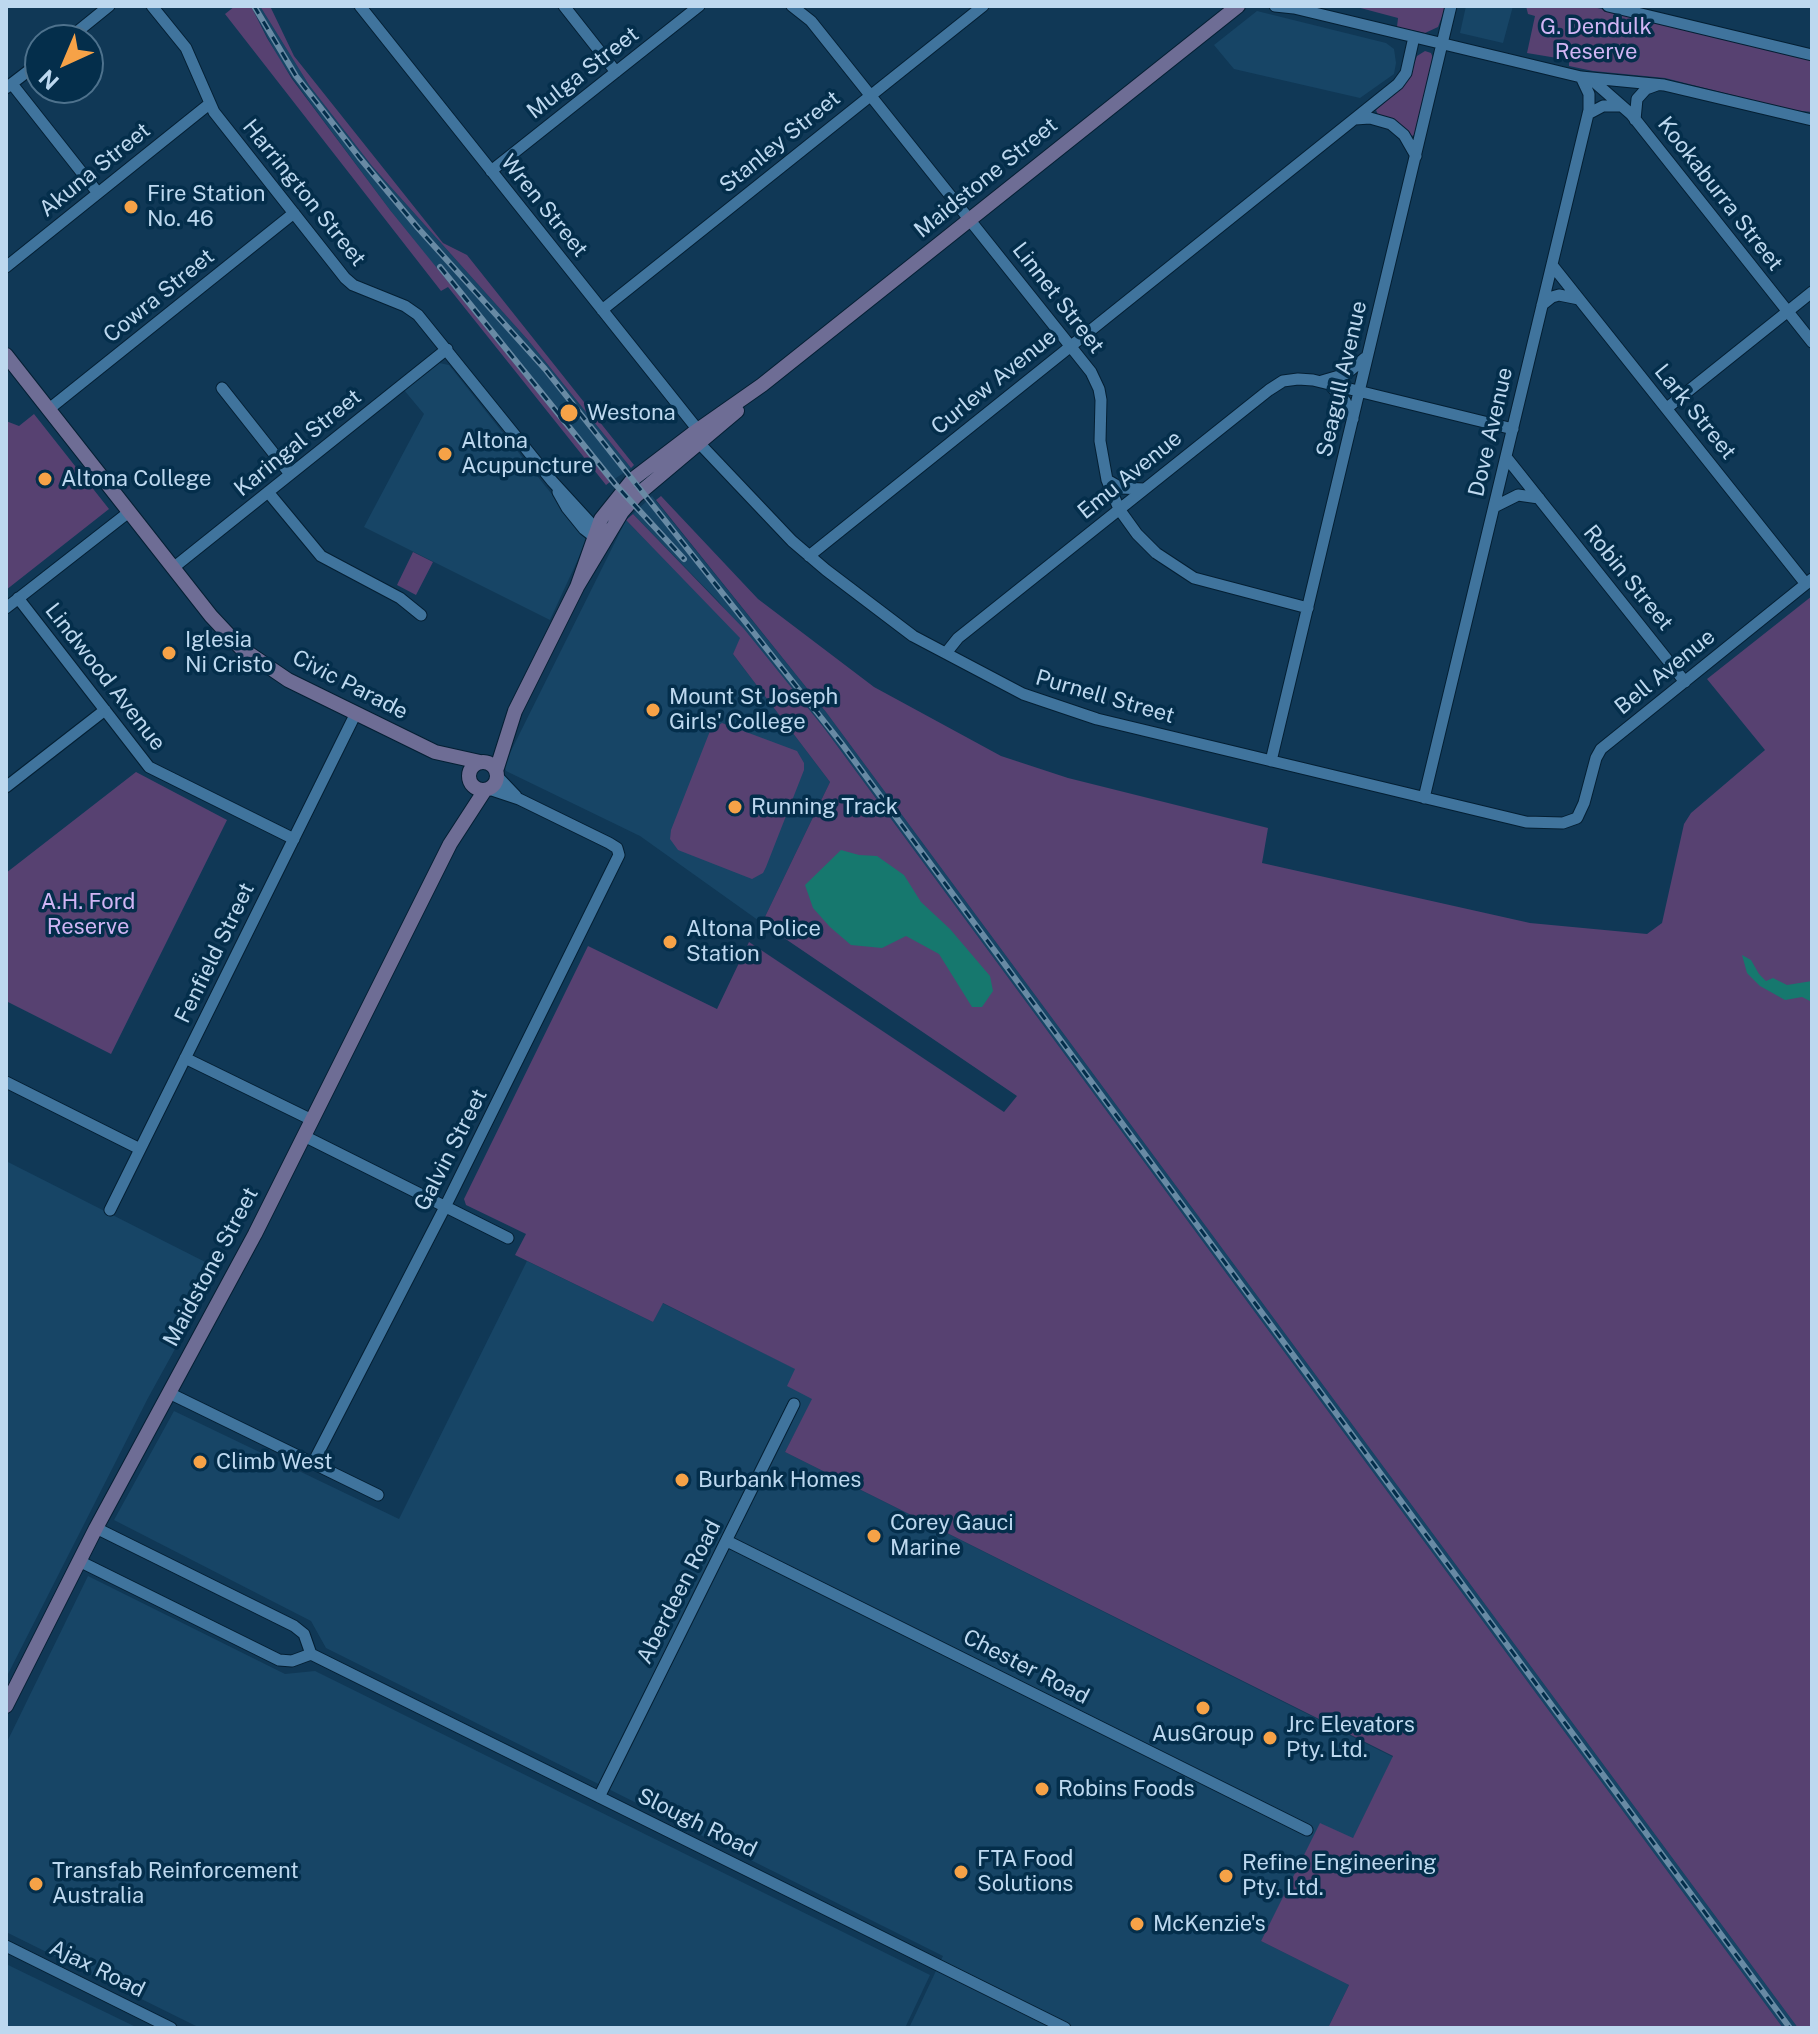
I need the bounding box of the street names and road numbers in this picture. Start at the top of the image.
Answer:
street label: Mulga Street [522,21,644,125]
street label: Stanley Street [714,85,846,199]
street label: Maidstone Street [909,112,1063,244]
street label: Kookaburra Street [1652,112,1788,276]
street label: Harrington Street [237,114,371,272]
street label: Akuna Street [34,117,156,223]
street label: Wren Street [495,150,593,262]
street label: Linnet Street [1006,237,1110,359]
street label: Cowra Street [98,243,220,349]
street label: Seagull Avenue [1311,298,1373,460]
street label: Curlew Avenue [926,324,1062,440]
street label: Lark Street [1649,359,1741,465]
street label: Dove Avenue [1463,365,1519,499]
street label: Karingal Street [229,384,367,502]
street label: Emu Avenue [1073,425,1187,525]
street label: Robin Street [1577,520,1679,636]
street label: Lindwood Avenue [39,598,171,756]
street label: Bell Avenue [1610,624,1720,720]
street label: Civic Parade [288,645,412,725]
street label: Purnell Street [1033,665,1177,729]
street label: Fenfield Street [170,879,260,1027]
street label: Galvin Street [409,1085,493,1215]
street label: Maidstone Street [158,1183,264,1351]
street label: Aberdeen Road [631,1516,727,1668]
street label: Chester Road [959,1624,1093,1710]
street label: Slough Road [633,1783,761,1863]
street label: Ajax Road [45,1935,149,2003]

